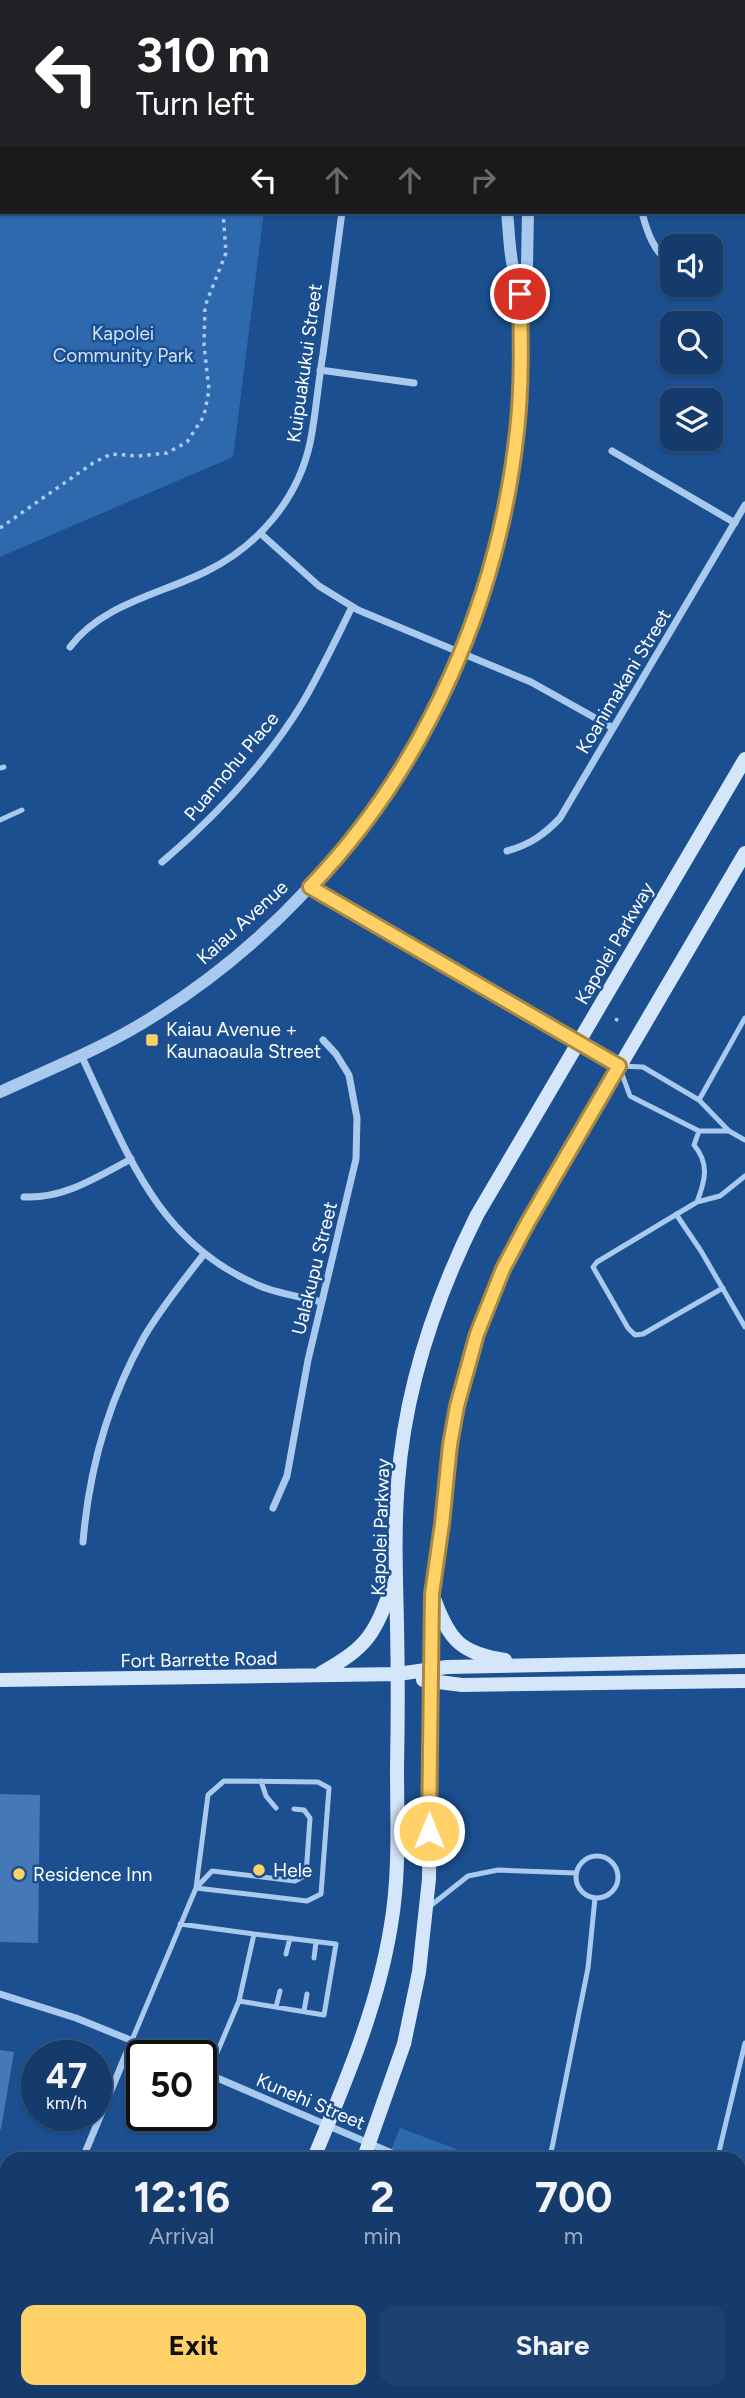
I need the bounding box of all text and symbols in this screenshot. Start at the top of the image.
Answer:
text: 310 m [136,25,270,84]
icon: left [21,28,112,119]
text: Turn left [136,85,255,123]
icon: left [245,161,283,199]
icon: ahead [318,161,356,199]
icon: ahead [391,161,429,199]
icon: right [464,161,502,199]
map controls [660,234,723,451]
button: sound [660,234,723,297]
pin [490,264,550,324]
icon: arrive [501,275,539,313]
street label: Kuipuakukui Street [282,282,327,444]
button: search [660,311,723,374]
park label: Kapolei Community Park [53,322,194,367]
button: layers [660,388,723,451]
street label: Koanimakani Street [571,605,676,758]
street label: Puannohu Place [179,707,284,825]
street label: Kaiau Avenue [192,875,293,969]
street label: Kapolei Parkway [570,878,659,1008]
place label: Kaiau Avenue + Kaunaoaula Street [166,1018,321,1063]
marker: Kaiau Avenue + Kaunaoaula Street [144,1032,160,1048]
street label: Ualakupu Street [287,1199,342,1337]
street label: Kapolei Parkway [367,1458,394,1596]
street label: Fort Barrette Road [120,1647,278,1672]
position arrow [392,1794,466,1868]
place label: Hele [273,1859,312,1882]
marker: Hele [251,1862,267,1878]
place label: Residence Inn [33,1863,152,1886]
marker: Residence Inn [11,1866,27,1882]
speed limit sign: 50 [126,2040,217,2131]
text: 47 [46,2055,87,2097]
street label: Kunehi Street [253,2068,369,2135]
text: km/h [46,2092,87,2114]
text: 12:16 [133,2172,230,2223]
text: 2 [370,2172,395,2223]
text: 700 [535,2172,613,2223]
text: Arrival [149,2222,214,2250]
text: min [364,2222,401,2250]
text: m [564,2222,583,2250]
button: Exit [21,2305,366,2385]
button: Share [380,2305,725,2385]

